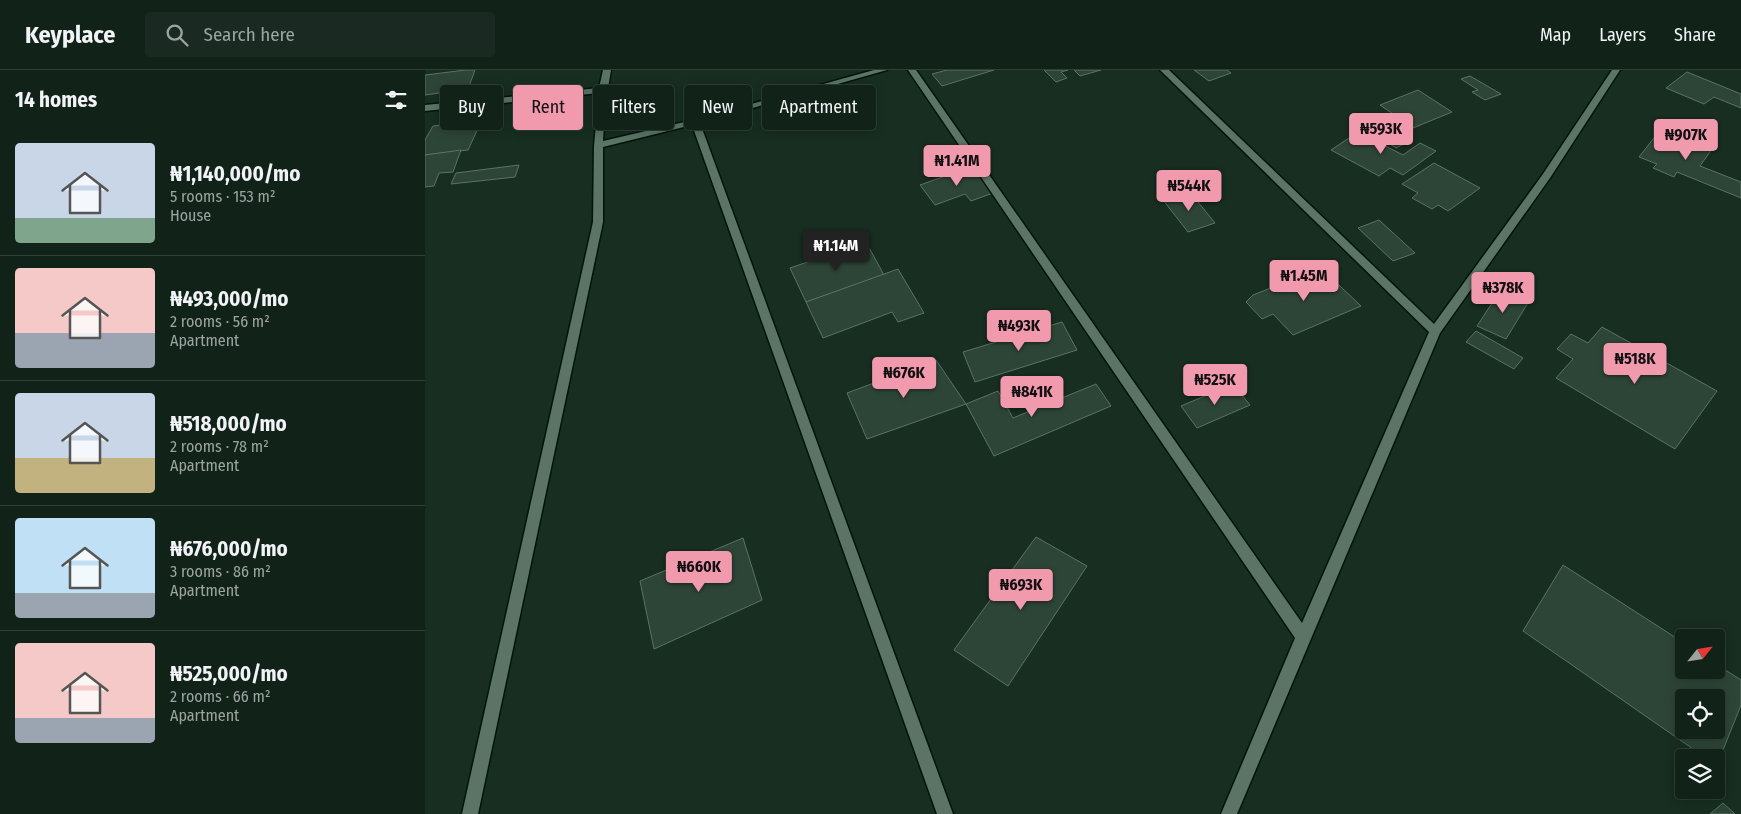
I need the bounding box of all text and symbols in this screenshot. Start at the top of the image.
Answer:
search box [145,12,495,57]
text: Keyplace [25,21,115,49]
icon: search [163,21,191,49]
text: Search here [203,23,295,46]
text: Map [1540,24,1571,46]
text: Layers [1599,24,1646,46]
text: Share [1674,24,1716,46]
chip: Buy [440,85,503,130]
chip: Rent [513,85,583,130]
chip: Filters [593,85,674,130]
chip: New [684,85,752,130]
chip: Apartment [762,85,876,130]
icon: filters [382,86,410,114]
text: 14 homes [15,87,97,113]
pin: ₦593K [1346,112,1416,155]
pin: ₦907K [1651,118,1721,161]
text: ₦593K [1360,119,1402,138]
text: ₦907K [1665,125,1707,144]
pin: ₦1.41M [916,144,998,187]
text: ₦1.41M [935,151,979,170]
text: ₦1,140,000/mo [170,161,300,187]
icon: home [55,163,115,223]
pin: ₦544K [1154,170,1224,212]
text: ₦544K [1167,176,1211,195]
text: 5 rooms · 153 m² [170,187,276,206]
text: House [170,206,211,225]
pin: ₦1.14M [795,230,877,272]
text: ₦1.14M [814,236,858,255]
pin: ₦1.45M [1263,260,1345,302]
text: ₦1.45M [1281,266,1327,285]
pin: ₦378K [1468,272,1538,314]
text: ₦378K [1482,278,1524,297]
text: ₦493,000/mo [170,286,288,312]
icon: home [55,288,115,348]
pin: ₦493K [984,310,1054,352]
text: 2 rooms · 56 m² [170,312,270,331]
text: ₦493K [998,316,1040,335]
text: Apartment [170,331,239,350]
pin: ₦518K [1600,342,1670,385]
text: ₦518K [1615,349,1655,368]
pin: ₦676K [869,356,939,399]
text: ₦676K [883,363,925,382]
pin: ₦525K [1180,364,1250,406]
text: ₦525K [1194,370,1236,389]
pin: ₦841K [997,376,1067,418]
text: ₦841K [1011,382,1053,401]
text: ₦518,000/mo [170,411,287,437]
icon: home [55,413,115,473]
text: 2 rooms · 78 m² [170,437,269,456]
text: Apartment [170,456,239,475]
text: ₦676,000/mo [170,536,288,562]
icon: home [55,538,115,598]
pin: ₦660K [664,550,734,593]
text: ₦660K [677,557,721,576]
text: 3 rooms · 86 m² [170,562,271,581]
pin: ₦693K [986,568,1056,611]
text: ₦693K [1000,575,1042,594]
text: Apartment [170,581,239,600]
north arrow [1675,629,1725,679]
map controls [1675,629,1725,799]
text: ₦525,000/mo [170,661,288,687]
icon: home [55,663,115,723]
text: 2 rooms · 66 m² [170,687,270,706]
button: locate [1675,689,1725,739]
text: Apartment [170,706,239,725]
button: layers [1675,749,1725,799]

